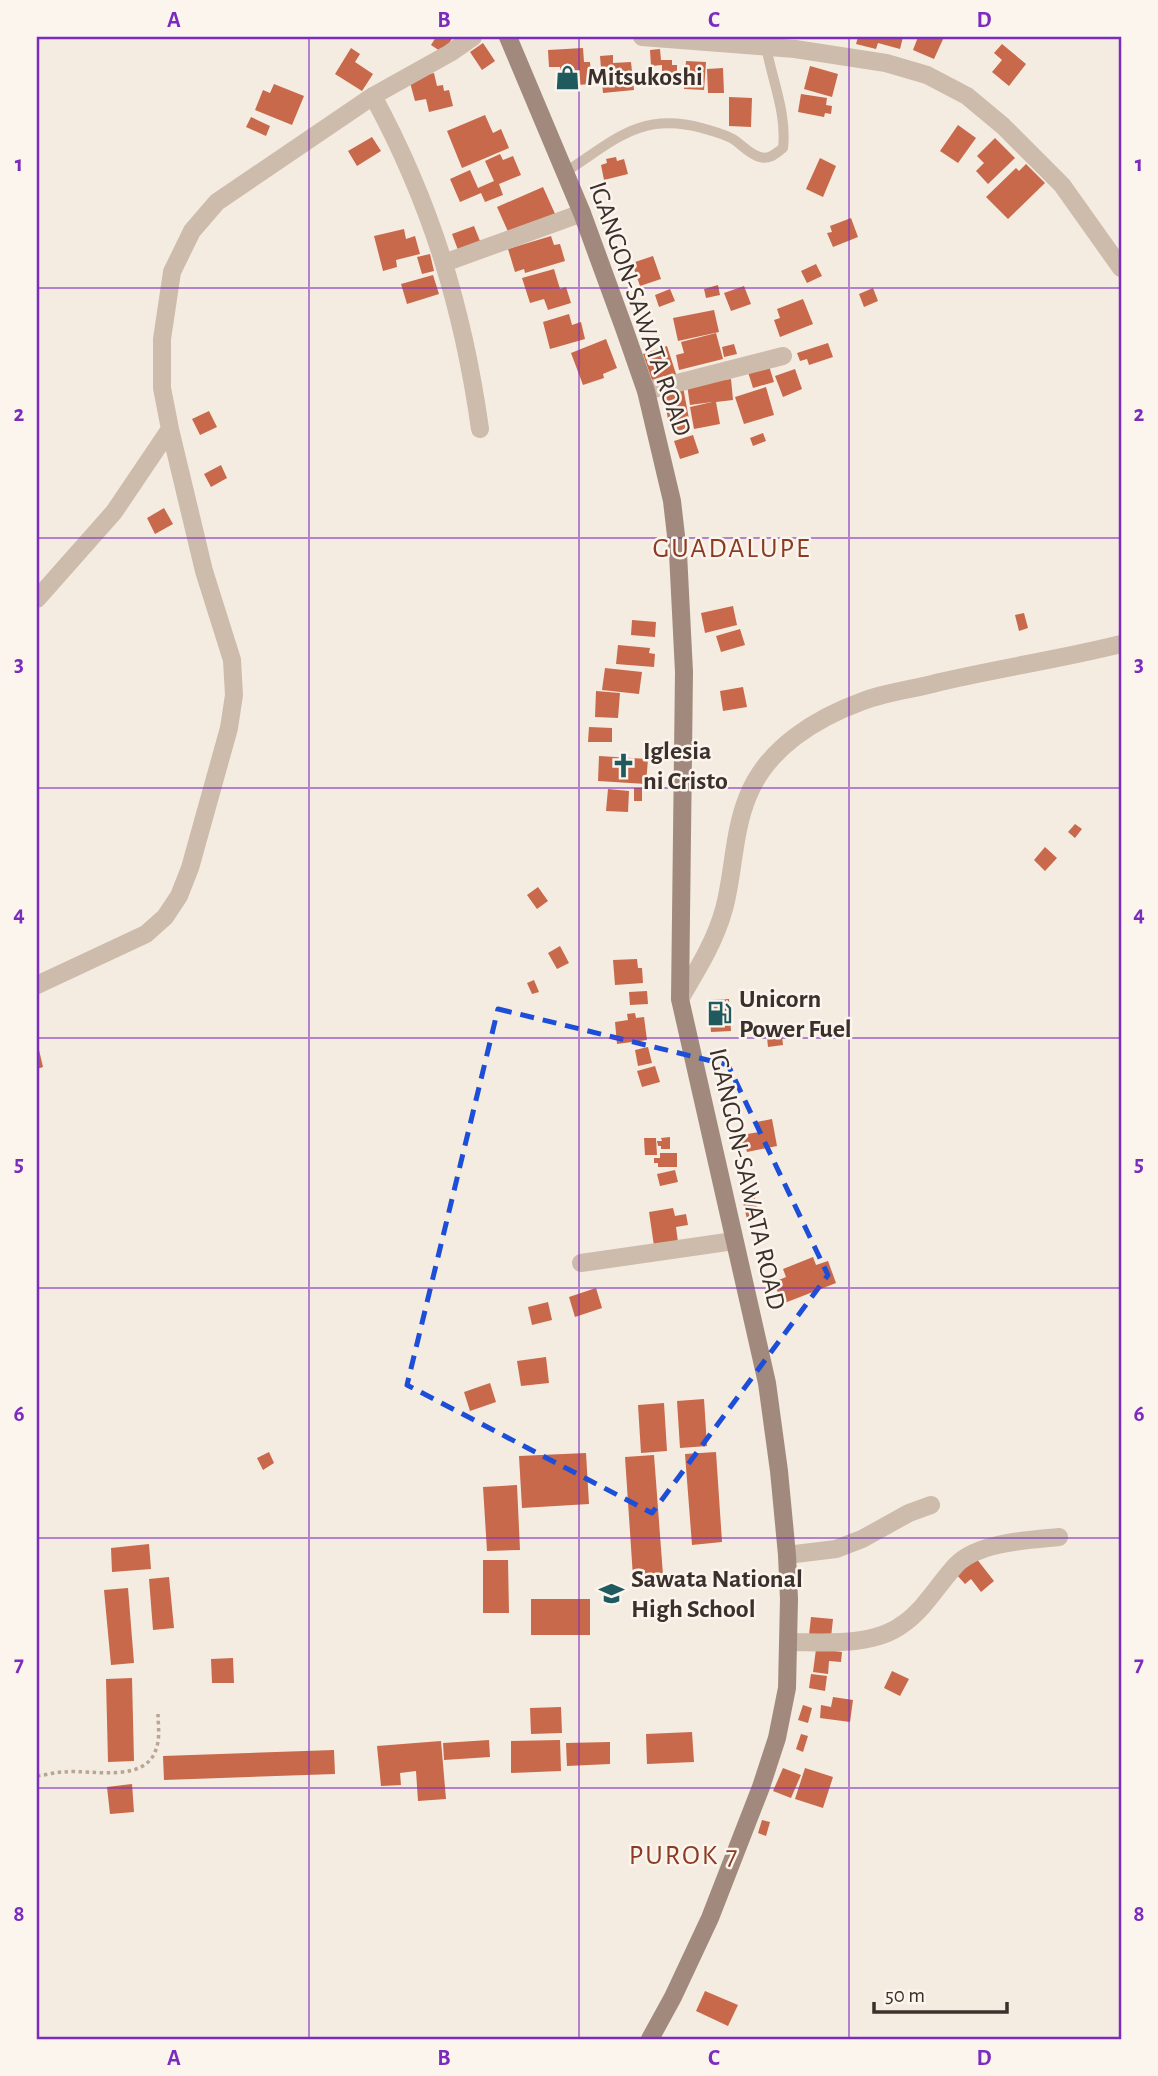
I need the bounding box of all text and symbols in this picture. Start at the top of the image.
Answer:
text: A [167,9,181,32]
text: B [437,9,451,32]
text: C [708,9,720,32]
text: D [976,9,992,32]
shop icon: Mitsukoshi [553,63,581,91]
place label: Mitsukoshi [587,64,703,90]
text: 1 [15,153,23,176]
text: 1 [1135,153,1143,176]
street label: IGANGON-SAWATA ROAD [584,178,696,440]
text: 2 [14,403,25,426]
text: 2 [1134,403,1145,426]
district label: GUADALUPE [652,535,812,563]
text: 3 [14,653,24,676]
text: 3 [1134,653,1144,676]
place label: Iglesia ni Cristo [643,738,728,794]
church icon: Iglesia ni Cristo [609,752,637,780]
text: 4 [13,903,25,926]
text: 4 [1133,903,1145,926]
place label: Unicorn Power Fuel [739,986,852,1042]
fuel station icon: Unicorn Power Fuel [705,1000,733,1028]
street label: IGANGON-SAWATA ROAD [704,1046,790,1312]
text: 5 [14,1153,24,1176]
text: 5 [1134,1153,1144,1176]
text: 6 [13,1403,25,1426]
text: 6 [1133,1403,1145,1426]
place label: Sawata National High School [631,1566,803,1622]
school or university icon: Sawata National High School [597,1580,625,1608]
text: 7 [14,1653,24,1676]
text: 7 [1134,1653,1144,1676]
district label: PUROK 7 [629,1842,739,1870]
text: 8 [13,1903,25,1926]
text: 8 [1133,1903,1145,1926]
scale bar [874,1971,1007,2015]
text: 50 m [885,1985,925,2006]
text: A [167,2047,181,2070]
text: B [437,2047,451,2070]
text: C [708,2047,720,2070]
text: D [976,2047,992,2070]

